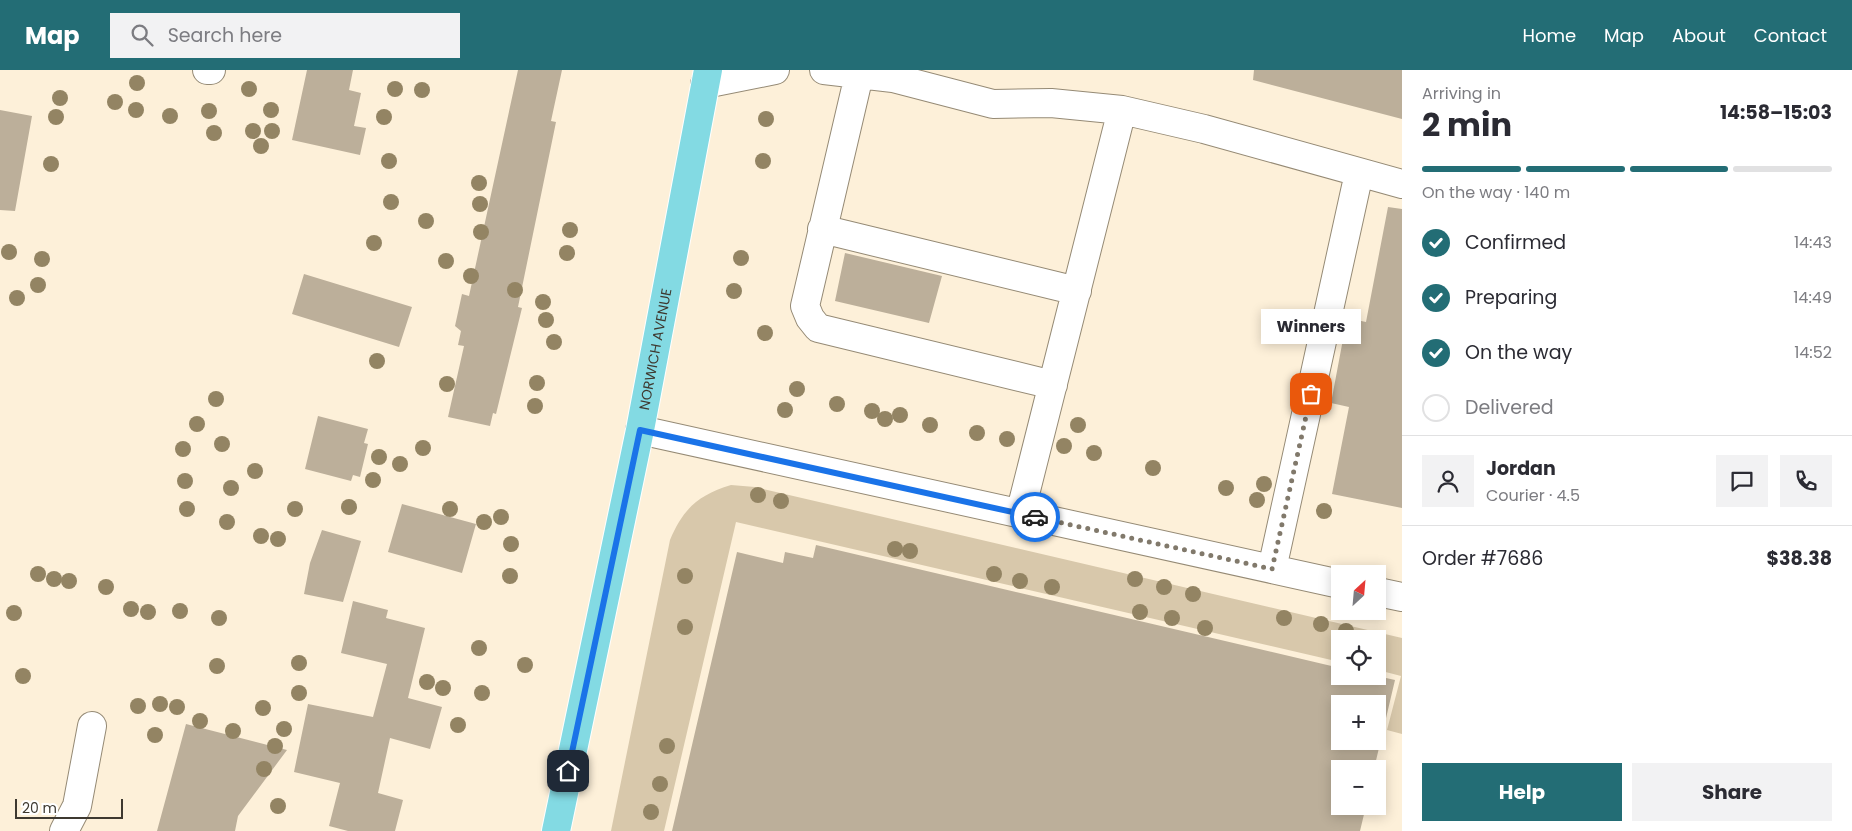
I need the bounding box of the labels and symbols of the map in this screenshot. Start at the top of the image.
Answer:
street label: NORWICH AVENUE [634,287,677,412]
callout: Winners [1261,309,1361,344]
pin [1290,373,1332,415]
courier [1010,492,1060,542]
north arrow [1331,565,1386,620]
pin [547,750,589,792]
scale bar [15,796,122,819]

